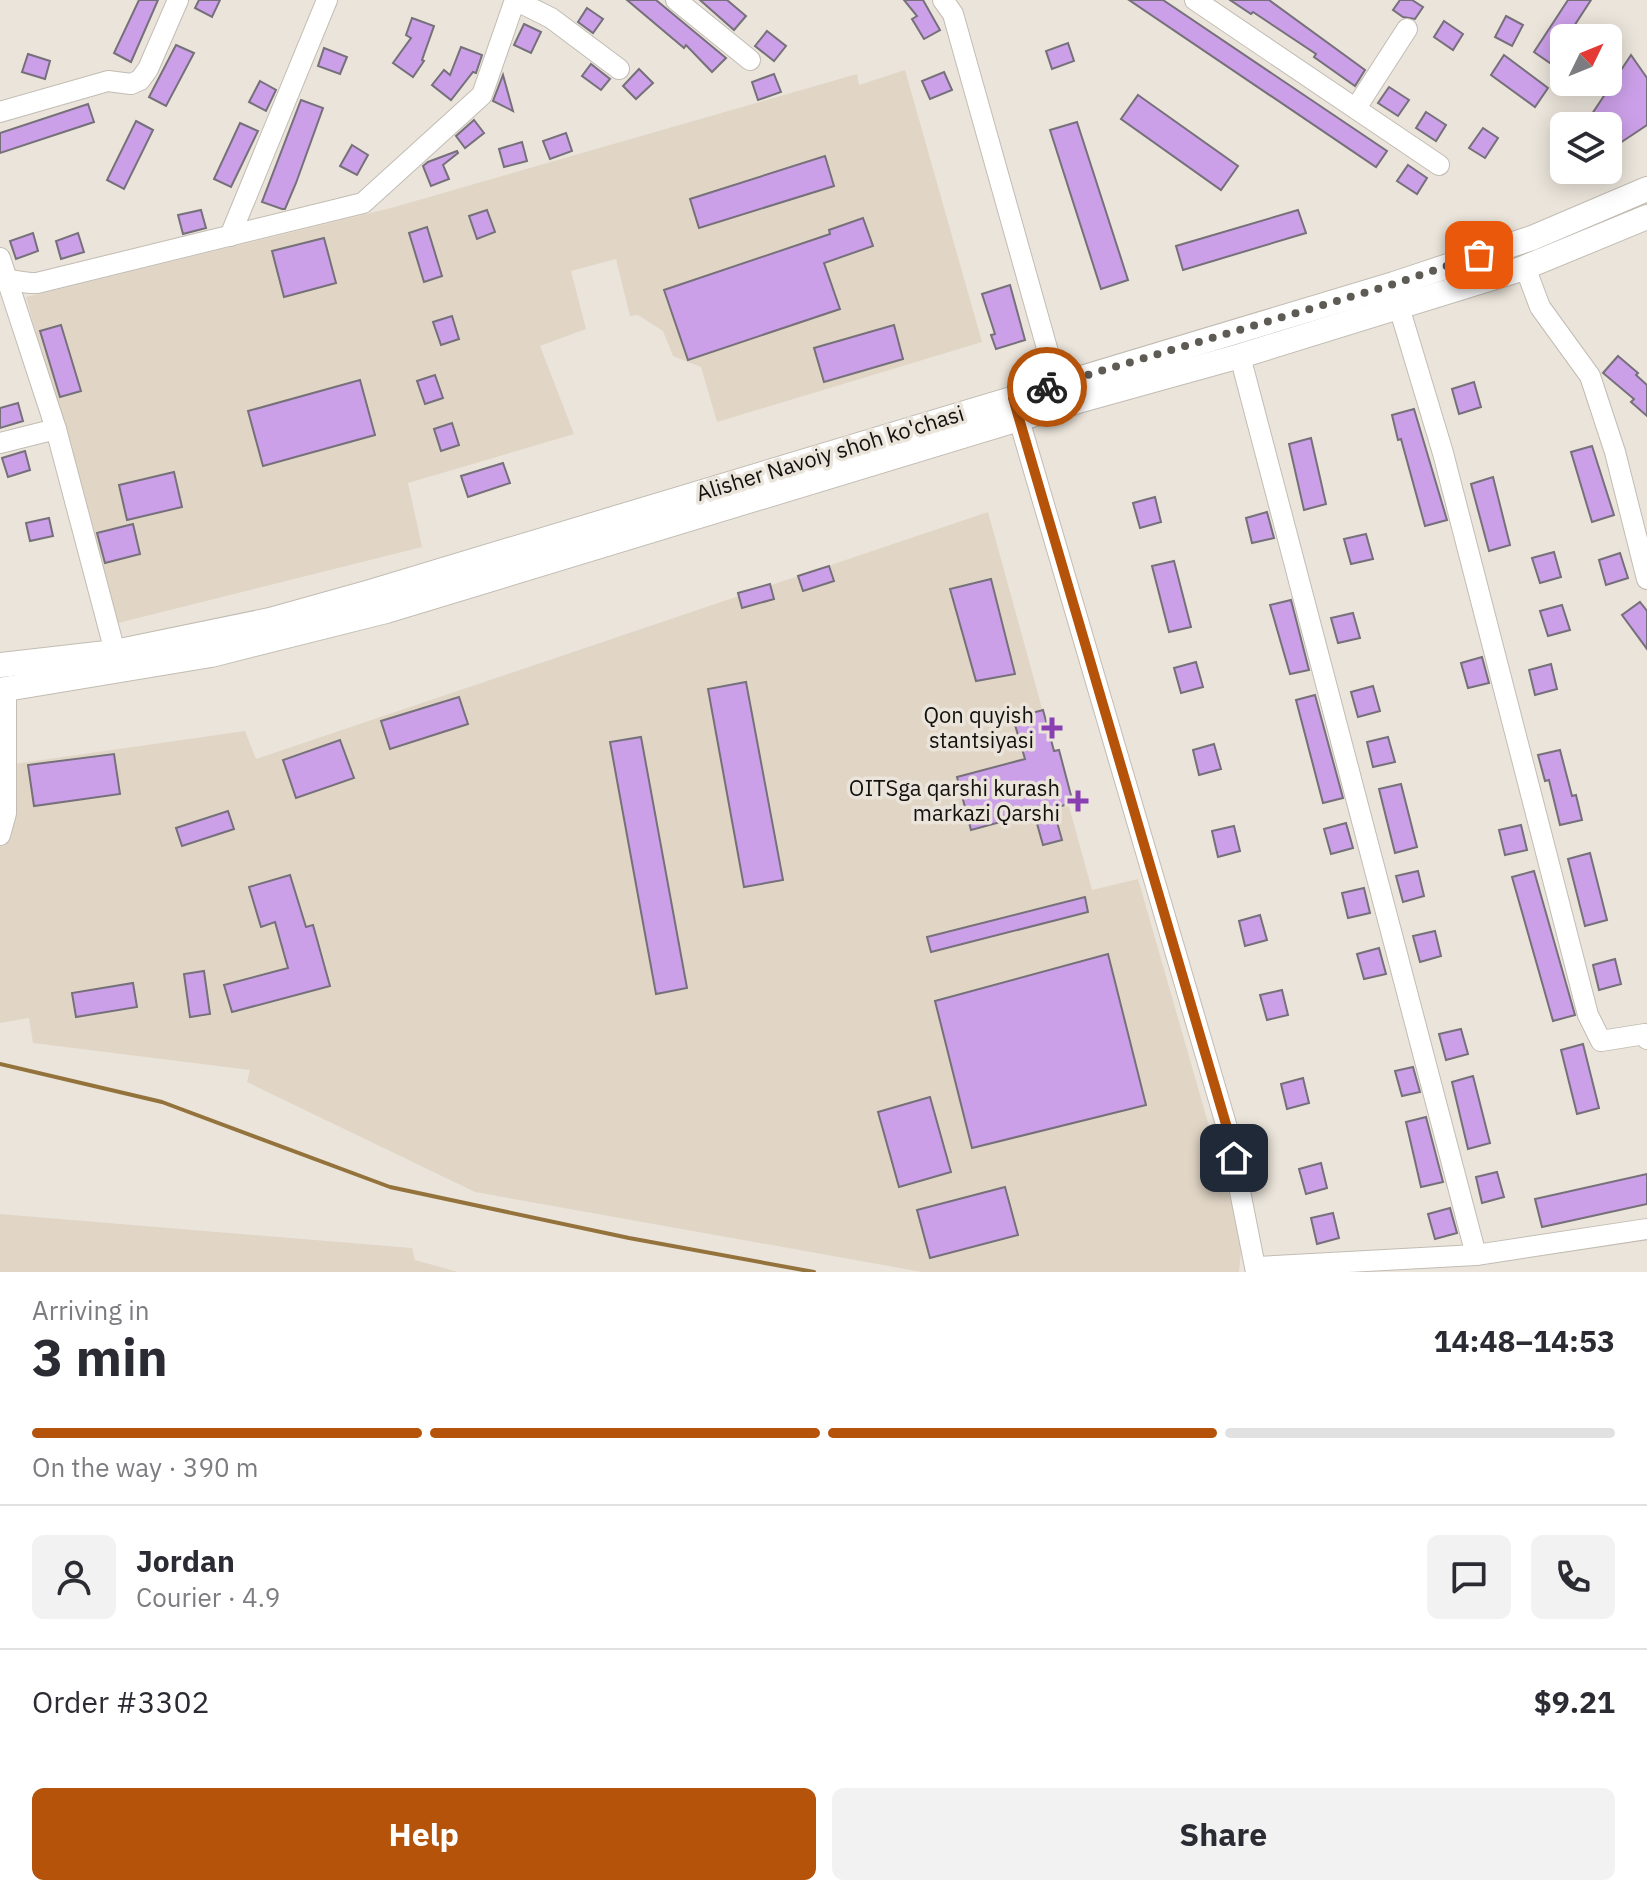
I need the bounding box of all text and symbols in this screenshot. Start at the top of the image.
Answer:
north arrow [1550,24,1622,96]
map controls [1550,24,1622,184]
button: layers [1550,112,1622,184]
pin [1445,221,1513,289]
icon: bag [1457,233,1501,277]
courier [1007,347,1087,427]
icon: bike [1025,365,1069,409]
street label: Alisher Navoiy shoh ko'chasi [692,398,967,507]
place label: Qon quyish stantsiyasi [923,700,1034,754]
marker: Qon quyish stantsiyasi [1041,717,1063,739]
place label: OITSga qarshi kurash markazi Qarshi [849,773,1060,827]
marker: OITSga qarshi kurash markazi Qarshi [1067,790,1089,812]
pin [1200,1124,1268,1192]
icon: home [1212,1136,1256,1180]
text: Arriving in [32,1293,149,1327]
text: 14:48–14:53 [1434,1321,1615,1360]
text: 3 min [32,1323,168,1390]
text: On the way · 390 m [32,1450,258,1484]
button: person [32,1535,116,1619]
button: chat [1427,1535,1511,1619]
button: phone [1531,1535,1615,1619]
text: Jordan [136,1541,235,1580]
text: Courier · 4.9 [136,1580,280,1614]
text: Order #3302 [32,1682,209,1721]
text: $9.21 [1534,1682,1615,1721]
button: Help [32,1788,816,1880]
button: Share [832,1788,1615,1880]

